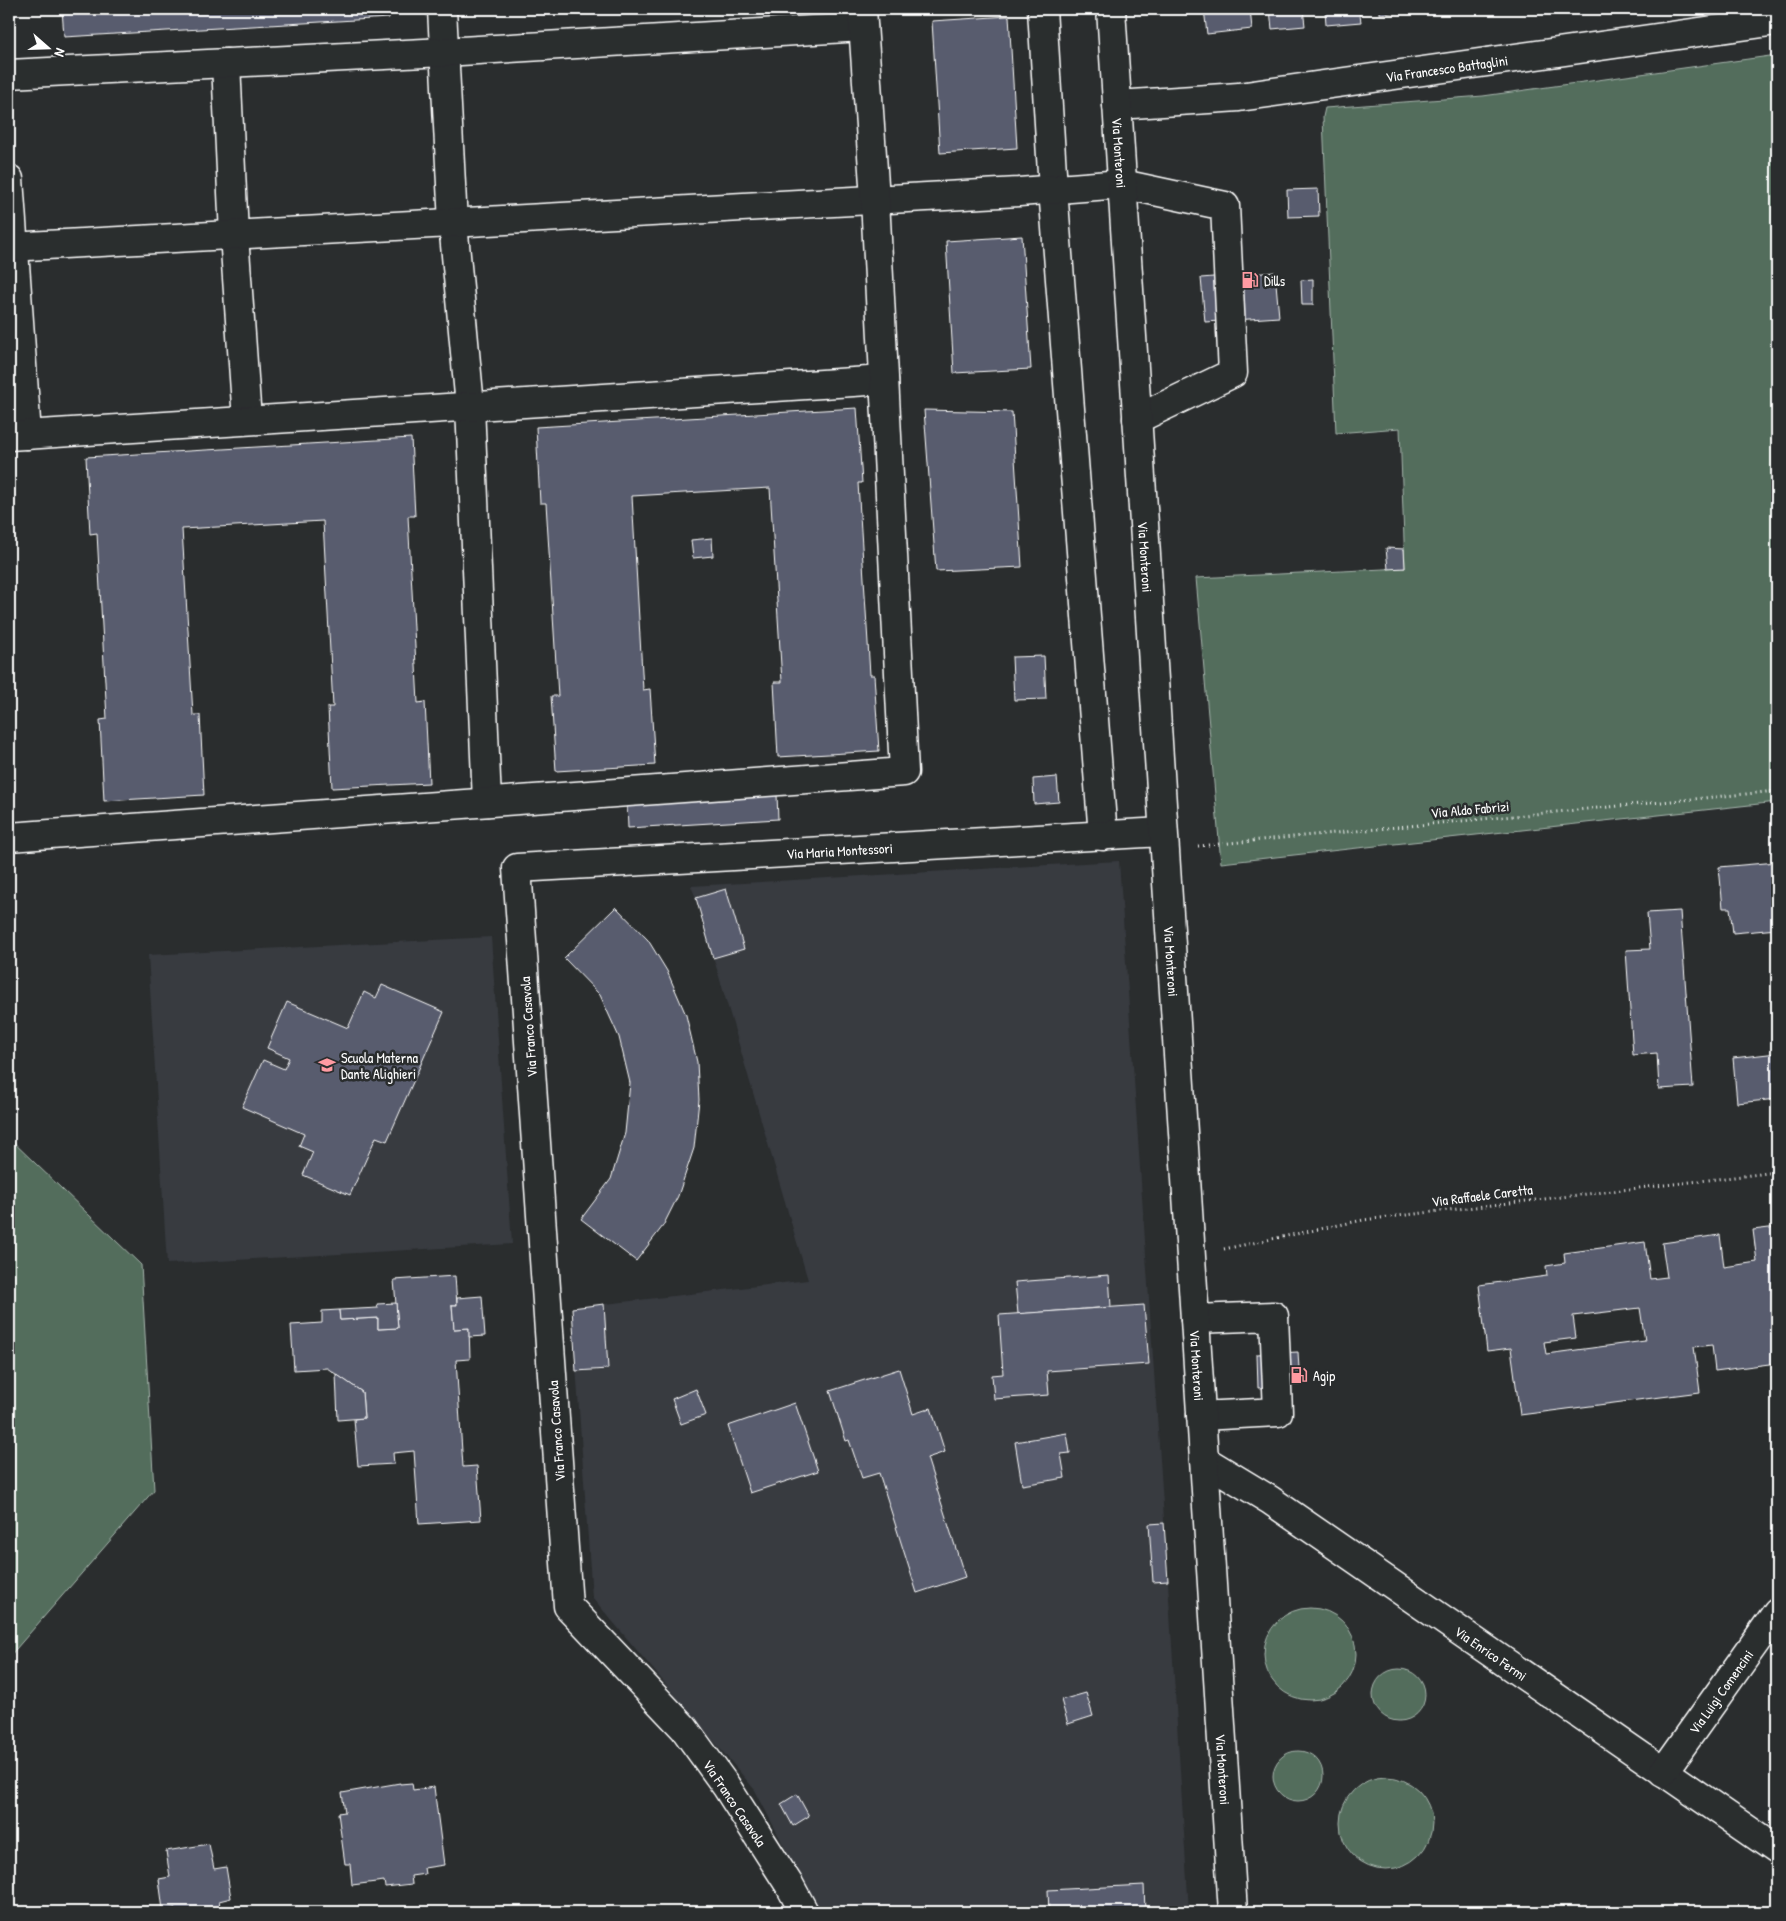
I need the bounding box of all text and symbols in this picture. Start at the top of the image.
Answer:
north arrow [22,22,72,72]
text: N [50,46,71,60]
street label: Via Francesco Battaglini [1384,50,1509,86]
street label: Via Monteroni [1108,117,1132,189]
fuel station icon: Dills [1240,270,1260,290]
place label: Dills [1264,271,1285,290]
street label: Via Monteroni [1134,521,1158,593]
street label: Via Aldo Fabrizi [1430,796,1510,822]
street label: Via Maria Montessori [786,838,893,862]
street label: Via Monteroni [1160,925,1184,997]
street label: Via Franco Casavola [515,975,541,1078]
place label: Scuola Materna Dante Alighieri [341,1048,418,1084]
school or university icon: Scuola Materna Dante Alighieri [317,1055,337,1075]
street label: Via Raffaele Caretta [1430,1179,1534,1211]
street label: Via Monteroni [1186,1329,1210,1401]
fuel station icon: Agip [1289,1365,1309,1385]
place label: Agip [1313,1366,1335,1386]
street label: Via Franco Casavola [543,1379,569,1482]
street label: Via Enrico Fermi [1451,1621,1531,1684]
street label: Via Luigi Comencini [1684,1645,1757,1737]
street label: Via Monteroni [1212,1733,1236,1805]
street label: Via Franco Casavola [699,1756,771,1851]

